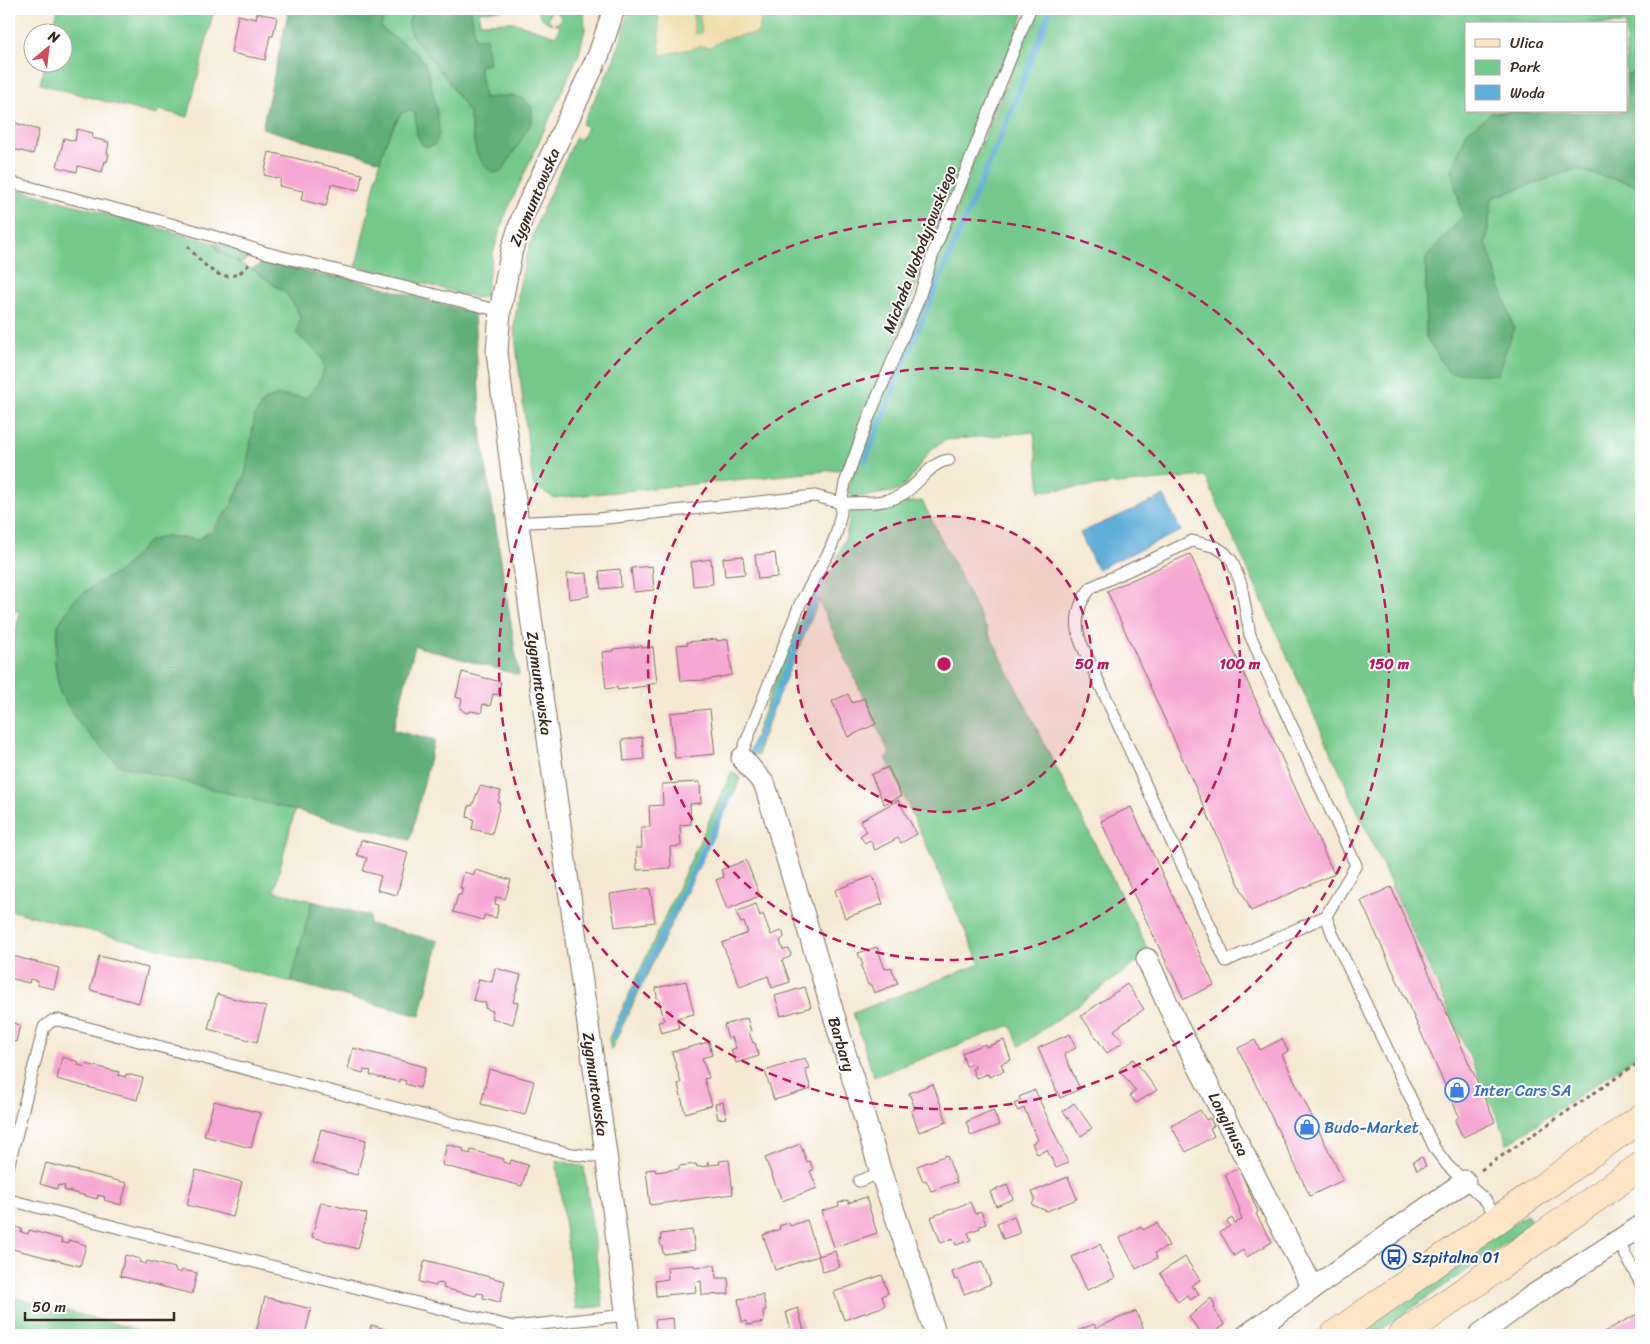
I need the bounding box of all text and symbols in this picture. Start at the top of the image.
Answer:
north arrow [22,22,72,72]
legend [1465,22,1628,112]
text: N [43,23,64,50]
text: Ulica [1510,30,1544,56]
text: Park [1510,54,1541,80]
text: Woda [1510,80,1545,106]
street label: Zygmuntowska [501,143,568,251]
street label: Michała Wołodyjowskiego [874,161,965,337]
street label: Zygmuntowska [518,629,561,737]
text: 50 m [1075,651,1110,677]
text: 100 m [1220,651,1261,677]
text: 150 m [1369,651,1410,677]
centre of rings [935,655,953,673]
street label: Barbary [819,1013,864,1076]
street label: Zygmuntowska [574,1030,617,1138]
place label: Inter Cars SA [1473,1076,1572,1105]
shop icon: Inter Cars SA [1444,1077,1470,1103]
street label: Longinusa [1200,1087,1257,1162]
place label: Budo-Market [1324,1113,1419,1142]
shop icon: Budo-Market [1294,1114,1320,1140]
place label: Szpitalna 01 [1412,1243,1499,1272]
bus stop icon: Szpitalna 01 [1381,1244,1407,1270]
scale bar [25,1289,174,1321]
text: 50 m [32,1294,67,1320]

